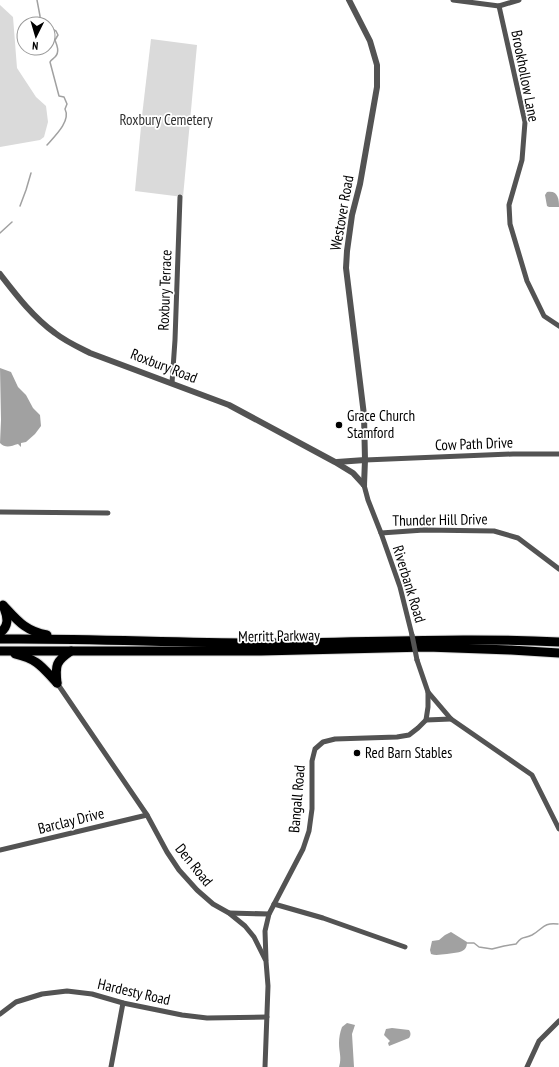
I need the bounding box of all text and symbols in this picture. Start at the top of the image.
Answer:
north arrow [16,16,56,56]
street label: Brookhollow Lane [507,28,544,123]
text: N [32,39,39,53]
park label: Roxbury Cemetery [119,110,213,129]
street label: Westover Road [326,174,357,252]
street label: Roxbury Terrace [154,249,175,331]
street label: Roxbury Road [128,344,200,387]
place label: Grace Church Stamford [347,406,415,442]
marker: Grace Church Stamford [334,420,344,430]
street label: Cow Path Drive [435,433,513,454]
street label: Thunder Hill Drive [392,509,488,530]
street label: Riverbank Road [389,543,430,625]
street label: Merritt Parkway [238,625,320,646]
place label: Red Barn Stables [365,743,452,762]
marker: Red Barn Stables [352,748,362,758]
street label: Bangall Road [284,764,309,834]
street label: Barclay Drive [36,803,106,838]
street label: Den Road [171,839,217,890]
street label: Hardesty Road [96,974,172,1009]

